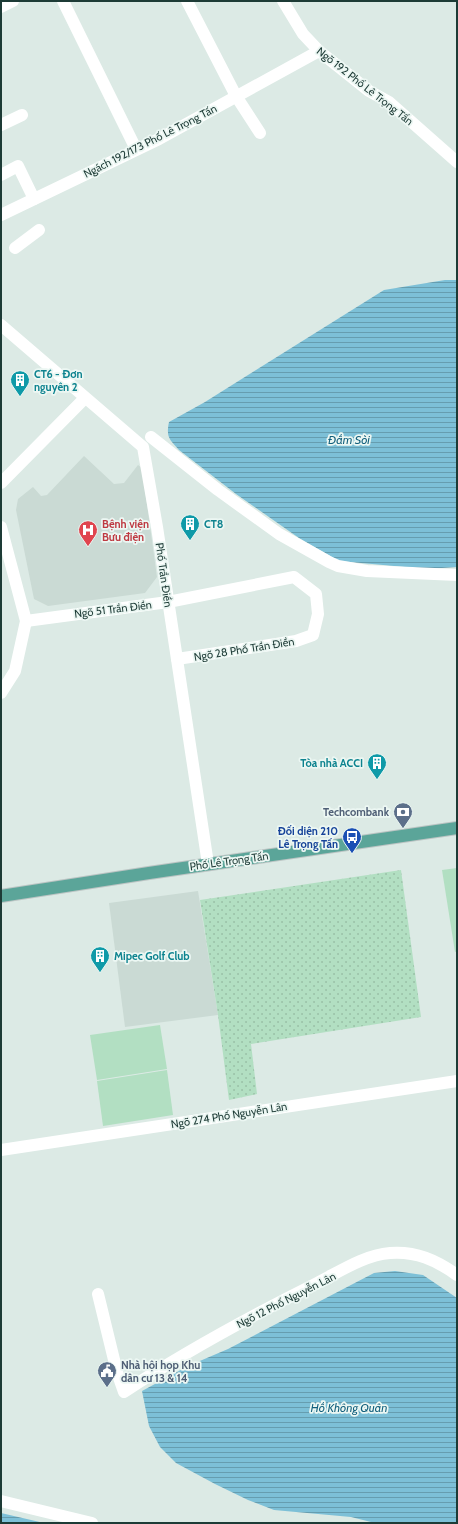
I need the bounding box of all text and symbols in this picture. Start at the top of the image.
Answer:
street label: Ngõ 192 Phố Lê Trọng Tấn [314,44,416,128]
street label: Ngách 192/173 Phố Lê Trọng Tấn [81,101,219,181]
place label: CT6 - Đơn nguyên 2 [34,367,83,394]
building icon: CT6 - Đơn nguyên 2 [9,369,31,397]
water label: Đầm Sòi [328,432,370,447]
building icon: CT8 [179,513,201,541]
place label: Bệnh viện Bưu điện [102,517,149,544]
place label: CT8 [204,517,224,531]
hospital icon: Bệnh viện Bưu điện [77,519,99,547]
street label: Phố Trần Điền [153,542,175,608]
street label: Ngõ 51 Trần Điền [73,597,153,621]
street label: Ngõ 28 Phố Trần Điền [193,634,295,664]
building icon: Tòa nhà ACCI [366,752,388,780]
place label: Tòa nhà ACCI [300,756,363,770]
bank icon: Techcombank [392,801,414,829]
place label: Techcombank [323,805,390,819]
place label: Đối diện 210 Lê Trọng Tấn [278,824,338,851]
bus stop icon: Đối diện 210 Lê Trọng Tấn [341,826,363,854]
street label: Phố Lê Trọng Tấn [189,849,269,873]
building icon: Mipec Golf Club [89,945,111,973]
place label: Mipec Golf Club [114,949,190,963]
street label: Ngõ 274 Phố Nguyễn Lân [170,1099,288,1131]
street label: Ngõ 12 Phố Nguyễn Lân [234,1269,338,1331]
place label: Nhà hội họp Khu dân cư 13 & 14 [121,1358,200,1385]
public building icon: Nhà hội họp Khu dân cư 13 & 14 [96,1360,118,1388]
water label: Hồ Không Quân [311,1400,387,1415]

